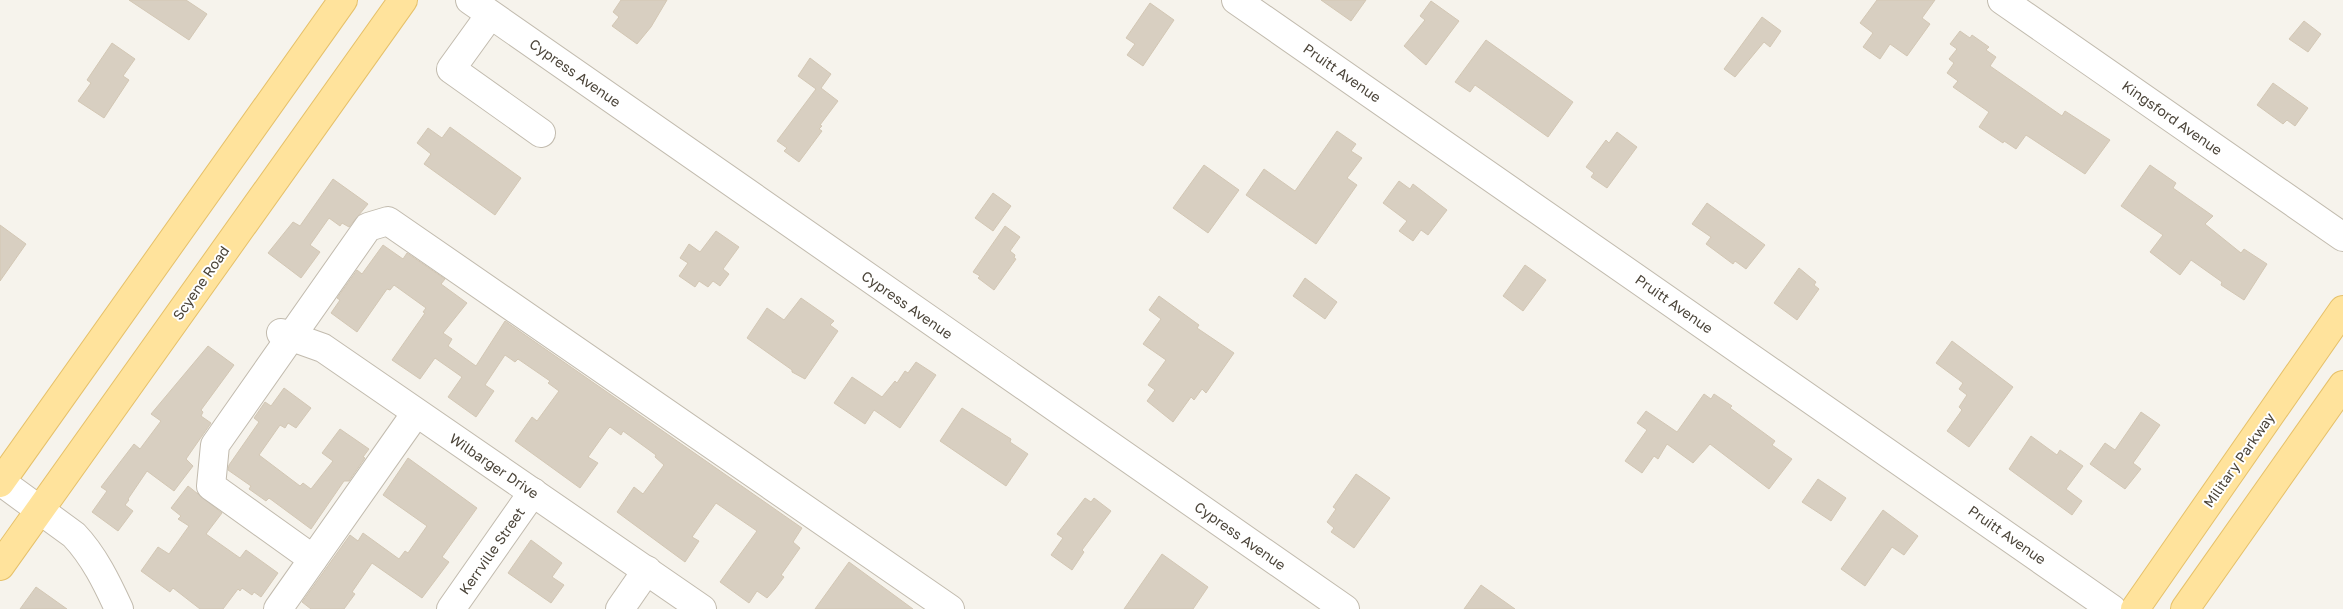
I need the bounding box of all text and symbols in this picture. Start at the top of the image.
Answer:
street label: Cypress Avenue [527,35,624,110]
street label: Pruitt Avenue [1300,40,1384,106]
street label: Kingsford Avenue [2119,77,2226,158]
street label: Scyene Road [169,242,232,323]
street label: Cypress Avenue [859,267,956,342]
street label: Pruitt Avenue [1632,271,1716,337]
street label: Military Parkway [2200,409,2278,510]
street label: Wilbarger Drive [446,429,542,502]
street label: Cypress Avenue [1192,498,1289,573]
street label: Pruitt Avenue [1965,502,2049,568]
street label: Kerrville Street [455,504,528,597]

